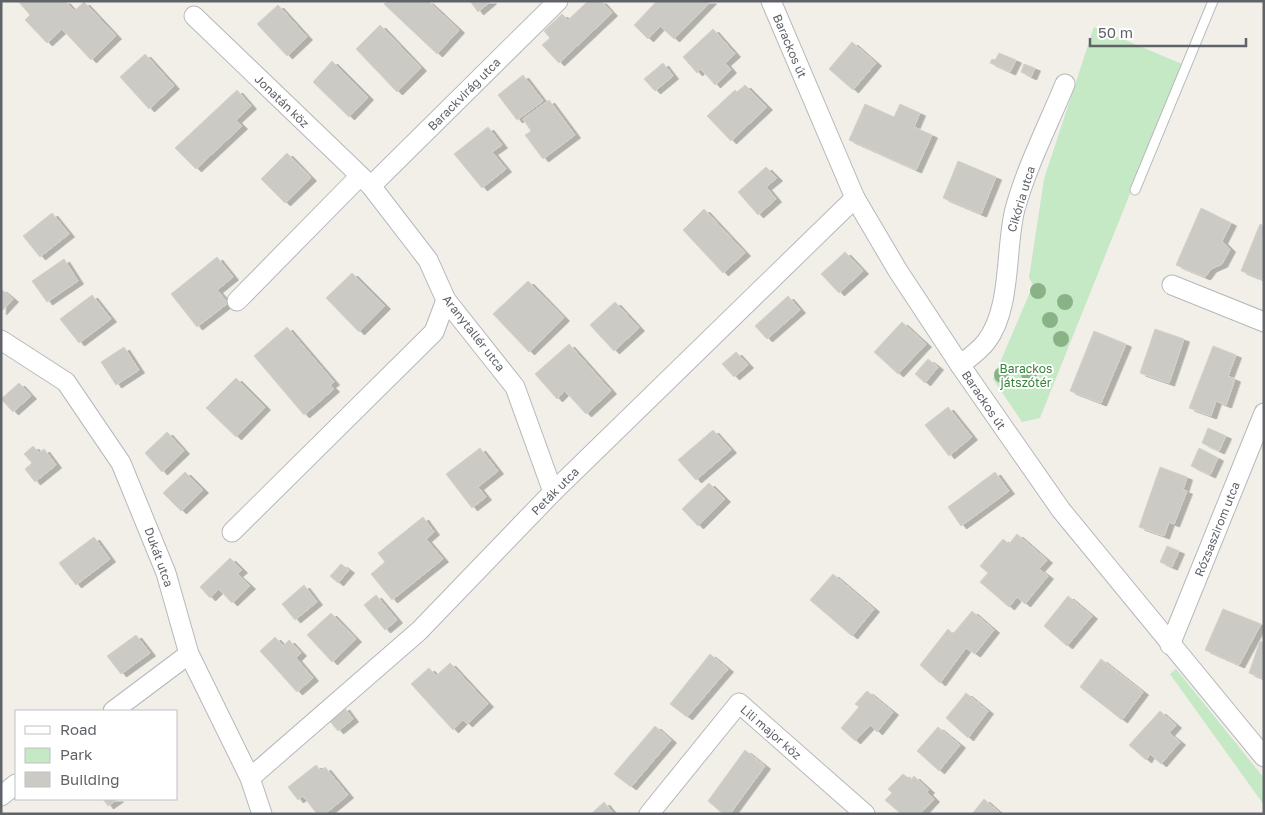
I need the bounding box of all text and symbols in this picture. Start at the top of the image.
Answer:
street label: Barackos út [770,12,810,80]
scale bar [1090,15,1246,47]
text: 50 m [1098,23,1133,41]
street label: Barackvirág utca [425,55,503,133]
street label: Jonatán köz [252,71,312,131]
street label: Cikória utca [1004,164,1038,234]
street label: Aranytallér utca [440,292,508,374]
park label: Barackos játszótér [1000,361,1052,390]
street label: Barackos út [959,368,1009,432]
street label: Peták utca [528,464,582,518]
street label: Rózsaszirom utca [1191,479,1243,579]
street label: Dukát utca [141,525,177,589]
street label: Lili major köz [738,702,804,762]
legend [15,710,178,800]
text: Road [60,720,97,738]
text: Park [60,745,93,763]
text: Building [60,770,120,788]

